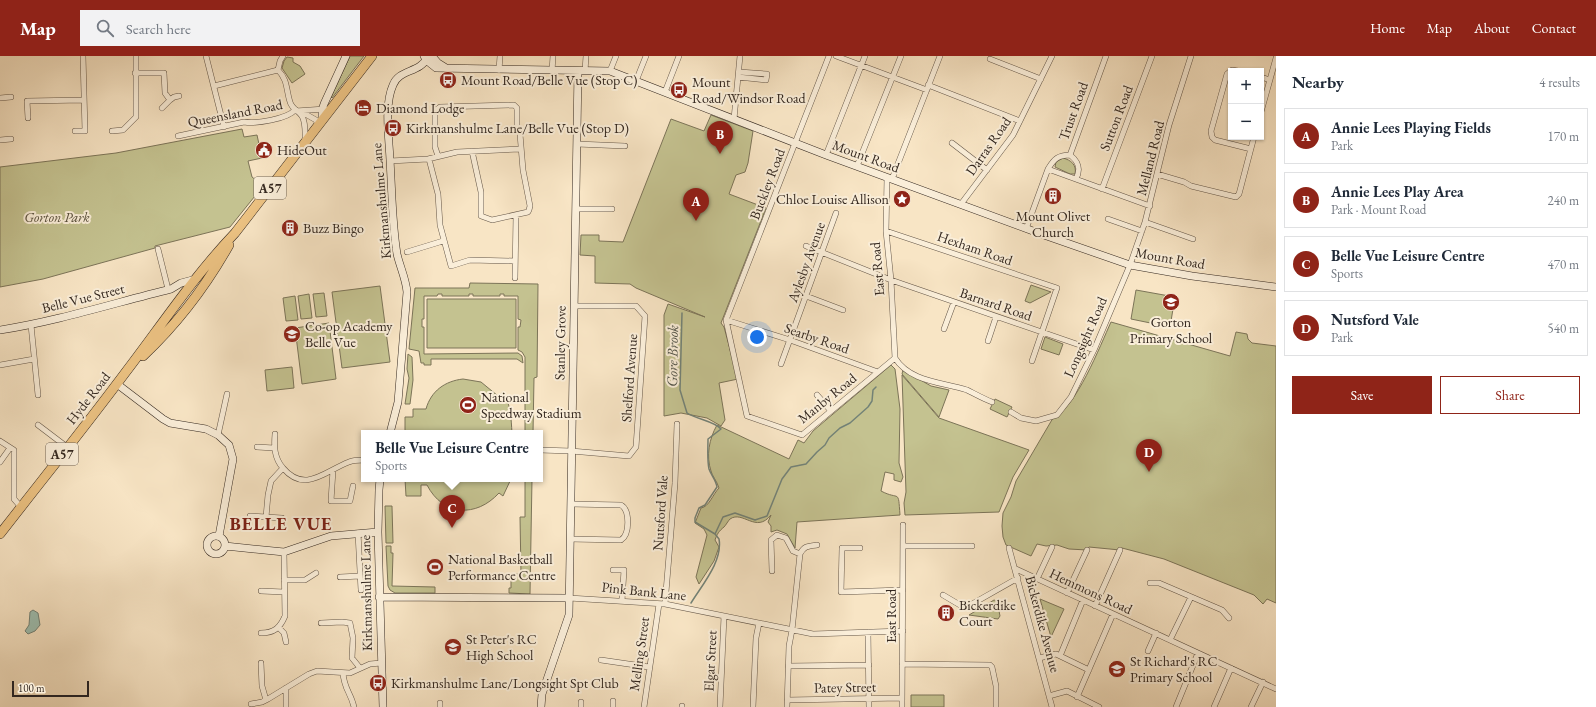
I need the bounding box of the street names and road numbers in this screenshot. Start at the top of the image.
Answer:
street label: Trust Road [1054,78,1092,143]
street label: Sutton Road [1095,82,1137,153]
street label: Queensland Road [186,95,285,131]
street label: Darras Road [961,112,1015,179]
street label: Melland Road [1132,118,1168,197]
street label: Mount Road [830,135,903,177]
street label: Kirkmanshulme Lane [367,142,395,260]
street label: Buckley Road [745,145,789,222]
road number: A57 [254,177,286,199]
street label: Aylesby Avenue [783,219,829,306]
street label: Hexham Road [935,227,1016,270]
street label: East Road [866,240,888,297]
street label: Mount Road [1134,243,1207,273]
street label: Belle Vue Street [40,279,127,317]
street label: Barnard Road [957,283,1035,325]
street label: Longsight Road [1059,293,1111,380]
street label: Stanley Grove [550,305,570,380]
street label: Searby Road [782,319,853,358]
street label: Shelford Avenue [617,333,641,423]
street label: Hyde Road [62,367,115,428]
street label: Manby Road [794,368,861,427]
road number: A57 [46,443,78,465]
street label: Nutsford Vale [648,474,672,551]
street label: Kirkmanshulme Lane [356,534,376,651]
street label: Hemmons Road [1047,564,1136,618]
street label: Bickerdike Avenue [1021,574,1065,675]
street label: Pink Bank Lane [601,578,688,604]
street label: East Road [882,588,900,643]
street label: Melling Street [625,615,653,692]
street label: Elgar Street [699,629,721,692]
street label: Patey Street [814,677,877,697]

